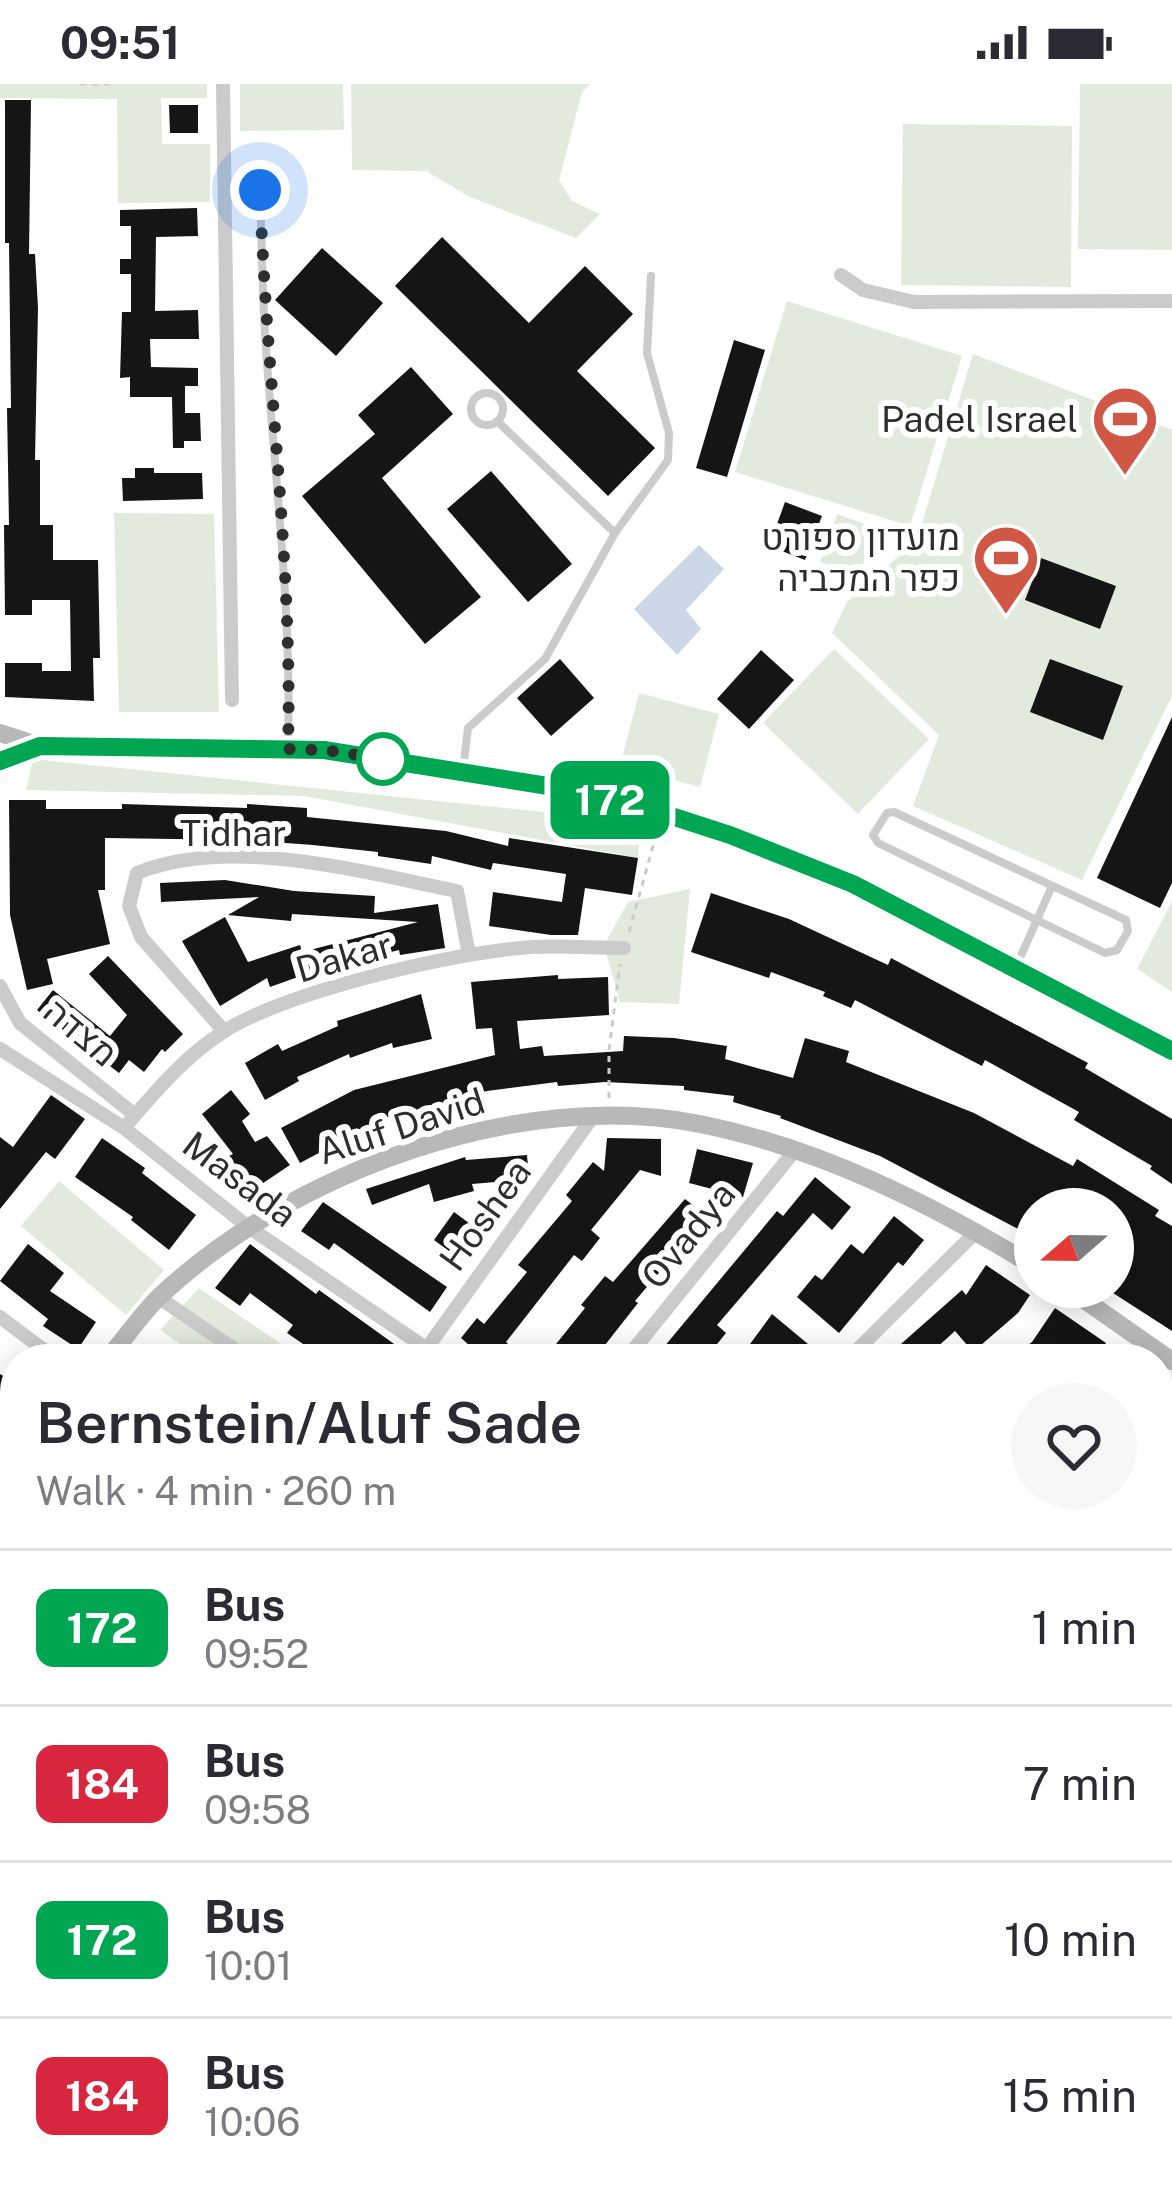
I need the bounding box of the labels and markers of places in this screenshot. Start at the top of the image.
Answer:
sports icon: Padel Israel [1090,384,1160,478]
place label: Padel Israel [881,398,1078,440]
place label: מועדון ספורט כפר המכביה [761,516,960,599]
sports icon: מועדון ספורט כפר המכביה [971,523,1041,617]
unlabelled marker [358,734,408,784]

